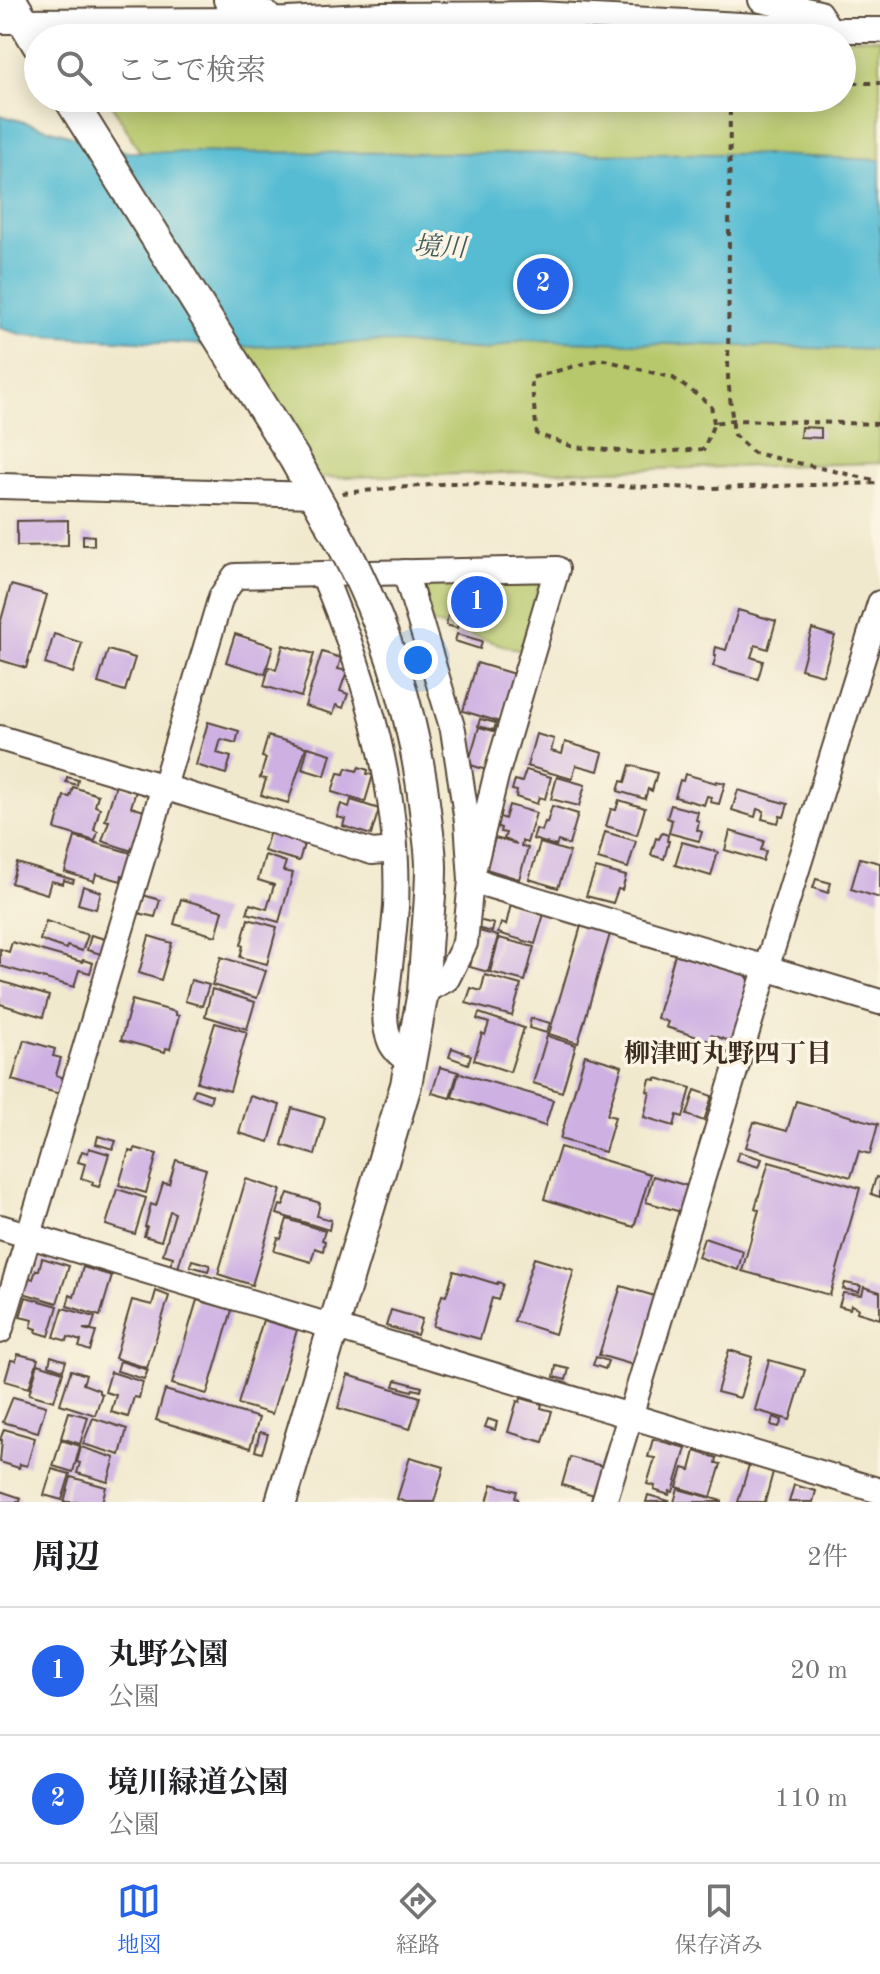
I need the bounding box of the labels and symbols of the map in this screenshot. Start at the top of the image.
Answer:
water label: 境川 [413,232,470,262]
pin: 2 [517,254,569,314]
pin: 1 [451,572,503,632]
your location [398,640,438,680]
district label: 柳津町丸野四丁目 [624,1039,832,1068]

